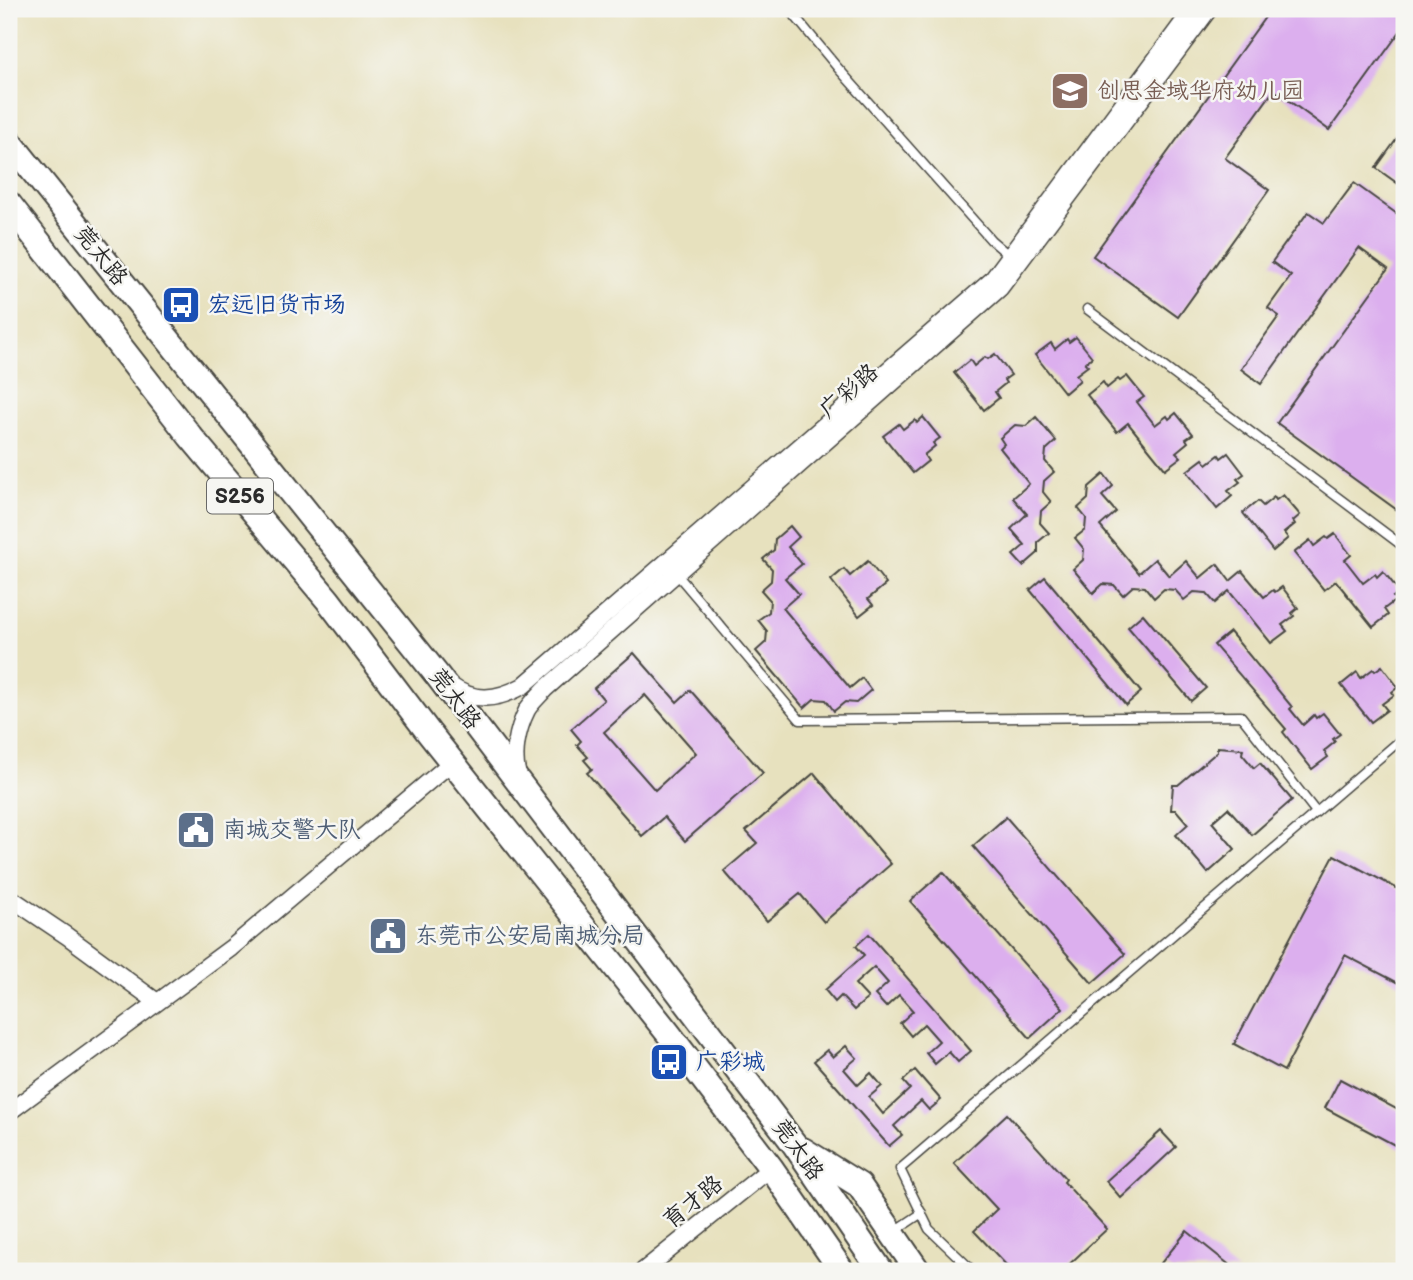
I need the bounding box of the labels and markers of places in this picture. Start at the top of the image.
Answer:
school or university icon: 创思金域华府幼儿园 [1049,70,1091,112]
place label: 创思金域华府幼儿园 [1097,77,1304,105]
bus stop icon: 宏远旧货市场 [160,284,202,326]
place label: 宏远旧货市场 [208,291,346,319]
public building icon: 南城交警大队 [175,809,217,851]
place label: 南城交警大队 [223,816,361,844]
public building icon: 东莞市公安局南城分局 [367,915,409,957]
place label: 东莞市公安局南城分局 [415,922,645,950]
bus stop icon: 广彩城 [648,1041,690,1083]
place label: 广彩城 [696,1048,765,1076]

